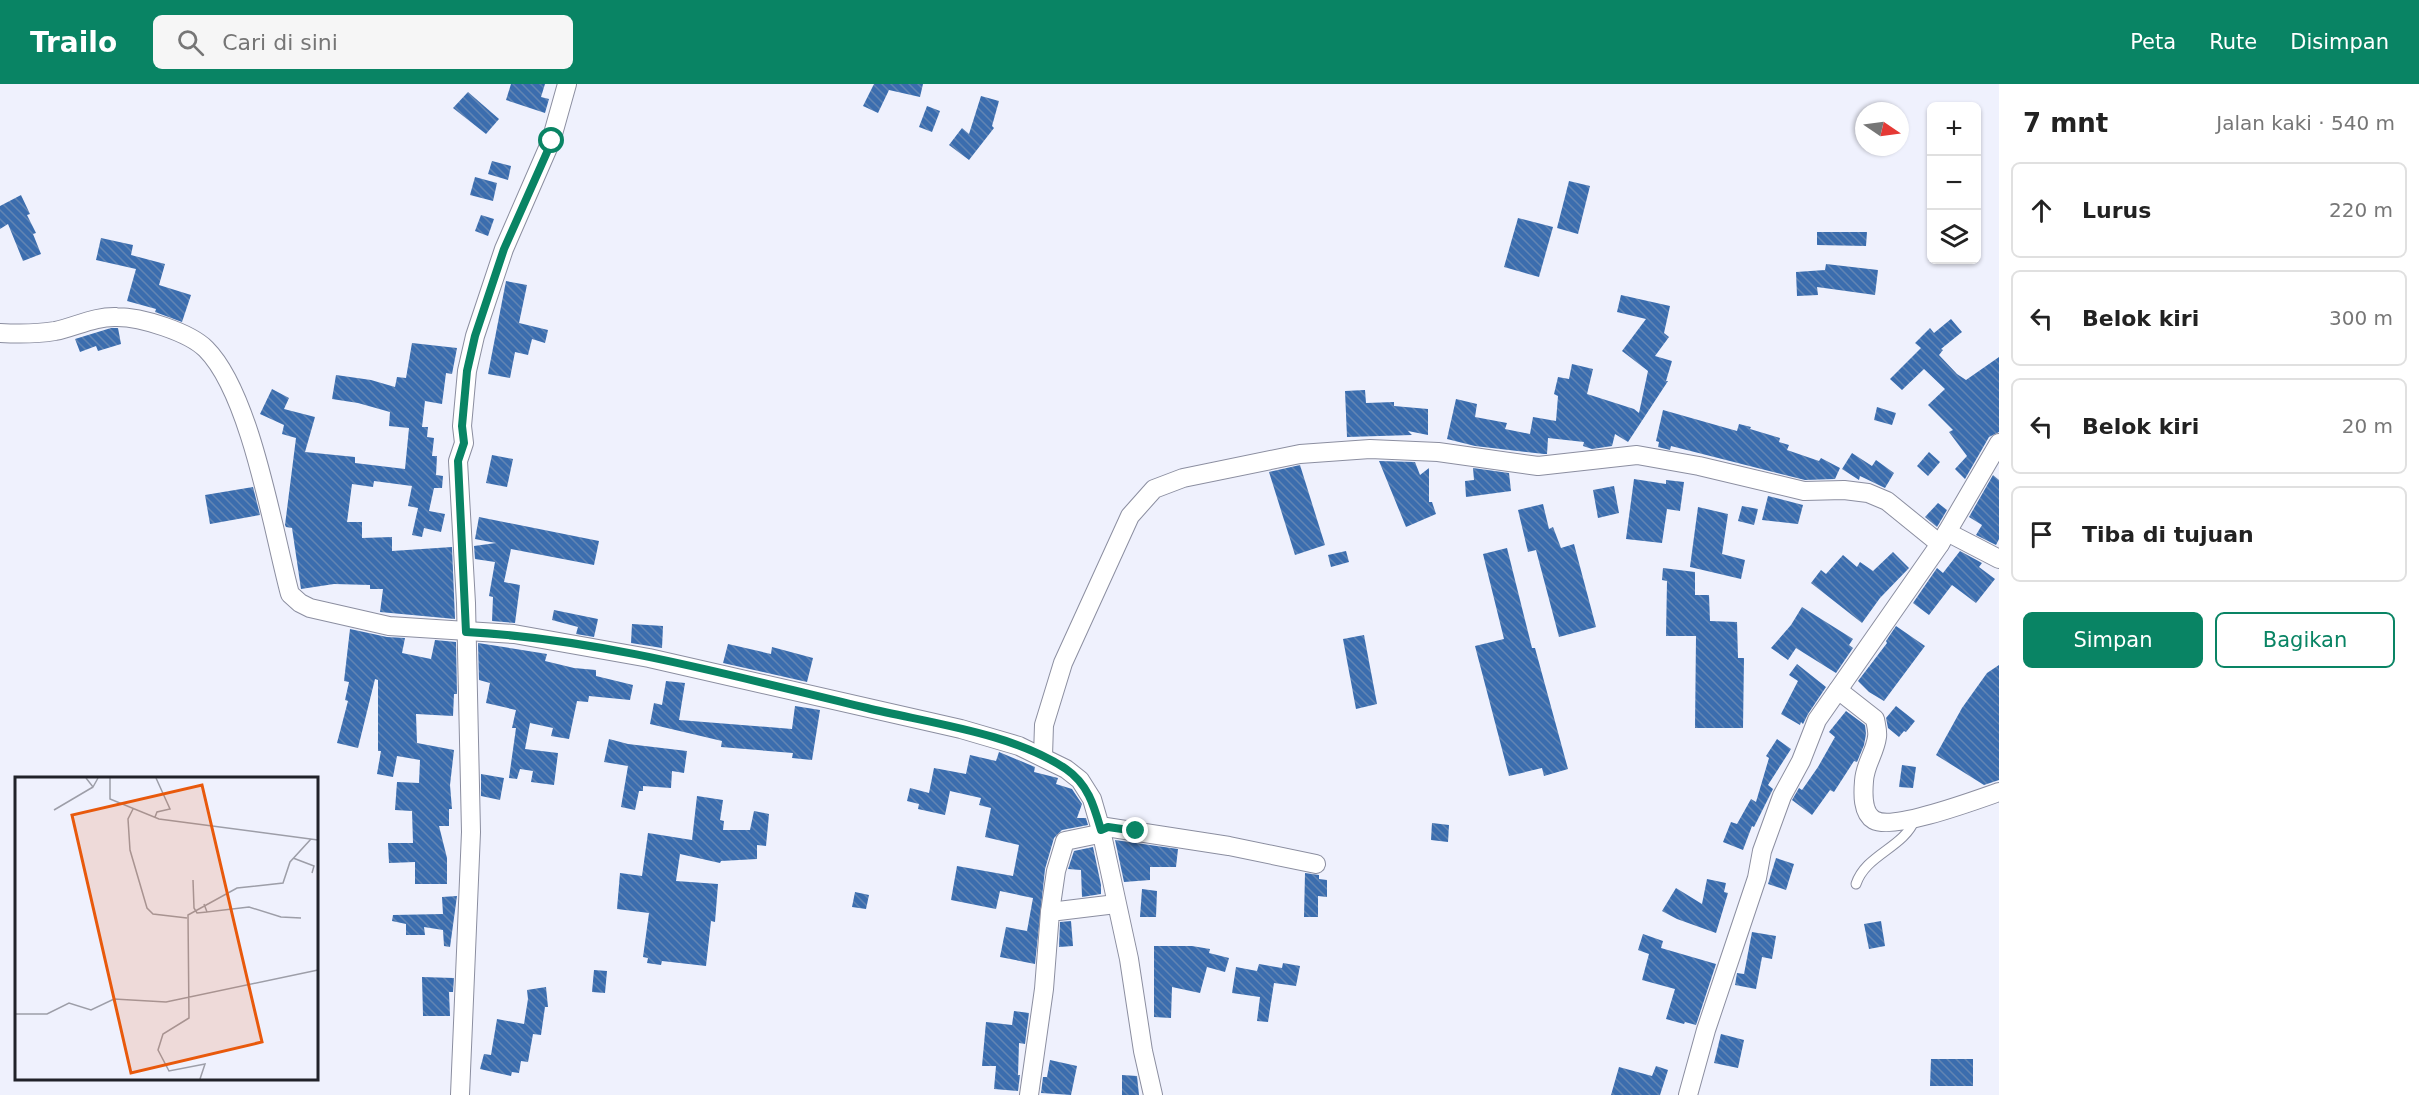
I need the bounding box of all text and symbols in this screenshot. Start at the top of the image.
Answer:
search box [153,15,573,69]
text: Trailo [30,26,117,59]
icon: search [174,26,207,59]
text: Cari di sini [222,30,338,55]
text: Peta [2130,30,2176,54]
text: Rute [2209,30,2257,54]
text: Disimpan [2290,30,2389,54]
north arrow [1855,102,1909,156]
map controls [1927,102,1981,264]
button: + [1927,102,1981,156]
text: 7 mnt [2023,108,2108,138]
text: Jalan kaki · 540 m [2216,111,2395,135]
route start [538,127,564,153]
button: − [1927,156,1981,210]
icon: ahead [2025,194,2058,227]
text: Lurus [2082,198,2151,223]
text: 220 m [2329,198,2393,222]
button: layers [1927,210,1981,264]
icon: left [2025,302,2058,335]
text: Belok kiri [2082,306,2199,331]
text: 300 m [2329,306,2393,330]
icon: left [2025,410,2058,443]
text: Belok kiri [2082,414,2199,439]
text: 20 m [2342,414,2393,438]
icon: arrive [2025,518,2058,551]
text: Tiba di tujuan [2082,522,2254,547]
button: Simpan [2023,612,2203,668]
button: Bagikan [2215,612,2395,668]
inset map [15,777,318,1080]
route end [1122,817,1148,843]

